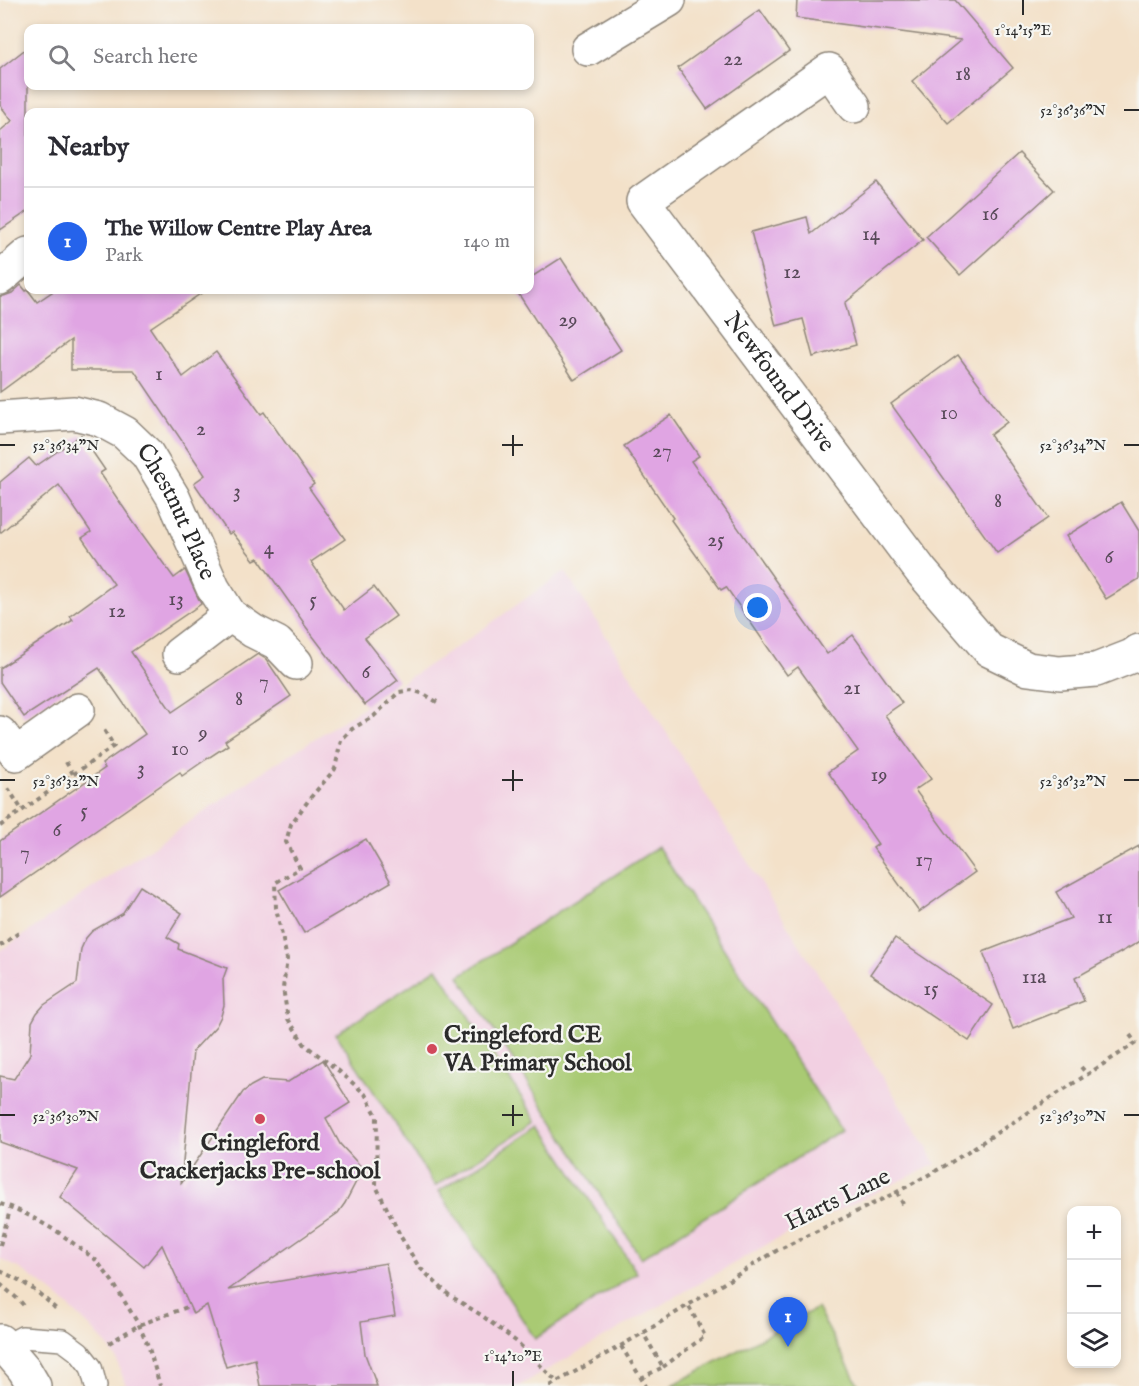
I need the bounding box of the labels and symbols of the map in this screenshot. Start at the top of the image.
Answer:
text: 1°14'15"E [995,21,1051,40]
house number: 22 [723,46,743,73]
house number: 18 [955,61,971,88]
text: 52°36'36"N [1040,101,1106,120]
house number: 16 [982,201,999,228]
house number: 14 [862,221,881,248]
house number: 12 [783,259,801,286]
street label: Newfound Drive [716,306,842,459]
house number: 29 [558,307,578,334]
house number: 1 [155,361,163,388]
house number: 10 [940,400,958,427]
house number: 2 [196,416,206,443]
text: 52°36'34"N [33,436,99,455]
text: 52°36'34"N [1040,436,1106,455]
street label: Chestnut Place [130,437,223,585]
house number: 27 [652,438,672,465]
house number: 3 [233,478,241,505]
house number: 8 [994,488,1002,515]
house number: 25 [707,527,725,554]
house number: 4 [264,535,275,562]
house number: 6 [1105,544,1115,571]
house number: 13 [168,586,184,613]
house number: 5 [309,587,317,614]
your location [743,593,772,622]
house number: 12 [108,598,126,625]
house number: 6 [362,659,372,686]
house number: 7 [259,669,269,696]
house number: 21 [843,675,861,702]
house number: 8 [235,686,243,713]
house number: 9 [197,720,208,747]
house number: 10 [171,736,189,763]
house number: 3 [137,755,145,782]
house number: 19 [871,762,888,789]
text: 52°36'32"N [33,772,99,791]
text: 52°36'32"N [1040,772,1106,791]
house number: 5 [80,798,88,825]
house number: 6 [53,817,63,844]
house number: 7 [20,840,30,867]
house number: 17 [915,847,933,874]
house number: 11 [1097,904,1113,931]
house number: 11a [1022,964,1047,991]
house number: 15 [923,976,939,1003]
place label: Cringleford CE VA Primary School [443,1020,632,1079]
marker: Cringleford CE VA Primary School [425,1042,439,1056]
text: 52°36'30"N [33,1107,99,1126]
text: 52°36'30"N [1040,1107,1106,1126]
marker: Cringleford Crackerjacks Pre-school [253,1112,267,1126]
place label: Cringleford Crackerjacks Pre-school [140,1128,381,1187]
street label: Harts Lane [780,1161,896,1239]
pin: 1 [768,1298,808,1347]
text: 1°14'10"E [484,1347,542,1366]

